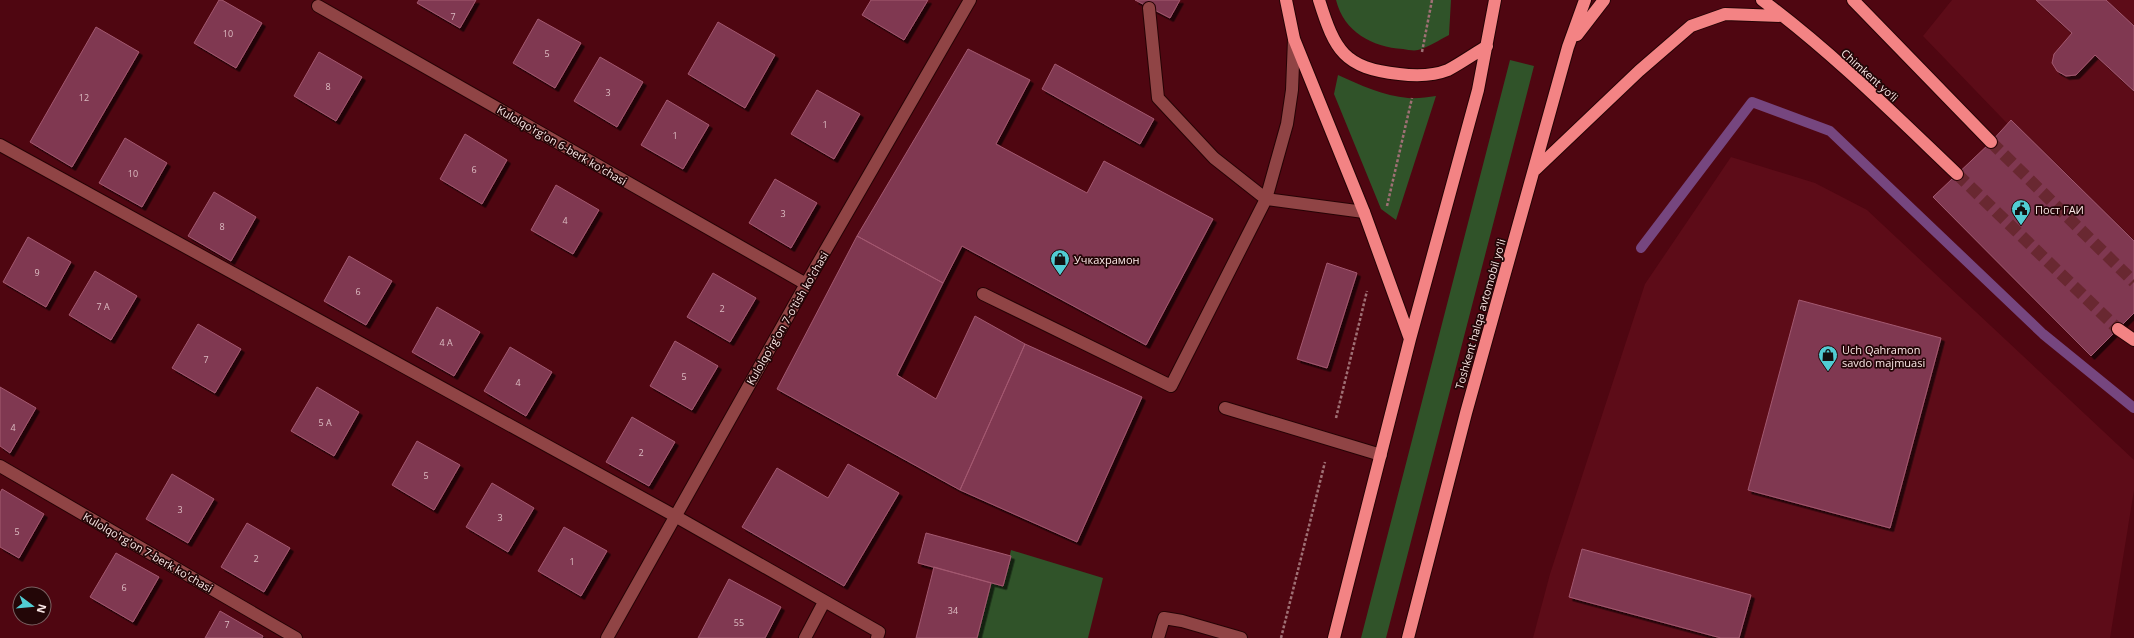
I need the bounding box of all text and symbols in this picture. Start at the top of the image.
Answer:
house number: 7 [450,10,456,23]
house number: 10 [223,27,233,40]
street label: Chimkent yo‘li [1838,45,1902,105]
house number: 5 [544,47,550,60]
house number: 8 [325,80,331,93]
house number: 3 [605,86,611,99]
house number: 12 [79,91,89,104]
street label: Kulolqo'rg'on 6-berk ko'chasi [494,102,630,188]
house number: 1 [822,118,828,131]
house number: 1 [672,129,678,142]
house number: 6 [471,163,477,176]
house number: 10 [128,167,138,180]
public building icon: Пост ГАИ [2010,198,2032,226]
place label: Пост ГАИ [2035,202,2084,217]
house number: 3 [780,207,786,220]
house number: 4 [562,214,568,227]
house number: 8 [219,220,225,233]
street label: Toshkent halqa avtomobil yo'li [1451,237,1509,391]
street label: Kulolqo'rg'on 7-o'tish ko'chasi [743,248,831,388]
shop icon: Учкахрамон [1049,248,1071,276]
place label: Учкахрамон [1074,252,1140,267]
house number: 9 [34,266,40,279]
house number: 6 [355,285,361,298]
house number: 7 A [96,300,110,313]
house number: 2 [719,302,725,315]
house number: 4 A [439,336,453,349]
place label: Uch Qahramon savdo majmuasi [1842,342,1925,370]
shop icon: Uch Qahramon savdo majmuasi [1817,344,1839,372]
house number: 7 [203,353,209,366]
house number: 5 [681,370,687,383]
house number: 4 [515,376,521,389]
house number: 5 A [318,416,332,429]
house number: 4 [10,421,16,434]
house number: 2 [638,446,644,459]
house number: 5 [423,469,429,482]
house number: 3 [177,503,183,516]
street label: Kulolqo'rg'on 7-berk ko'chasi [80,509,216,595]
house number: 3 [497,511,503,524]
house number: 5 [14,525,20,538]
house number: 2 [253,552,259,565]
house number: 1 [569,555,575,568]
house number: 6 [121,581,127,594]
north arrow [12,586,52,626]
text: N [34,603,51,615]
house number: 34 [948,604,958,617]
house number: 55 [734,616,744,629]
house number: 7 [224,618,230,631]

